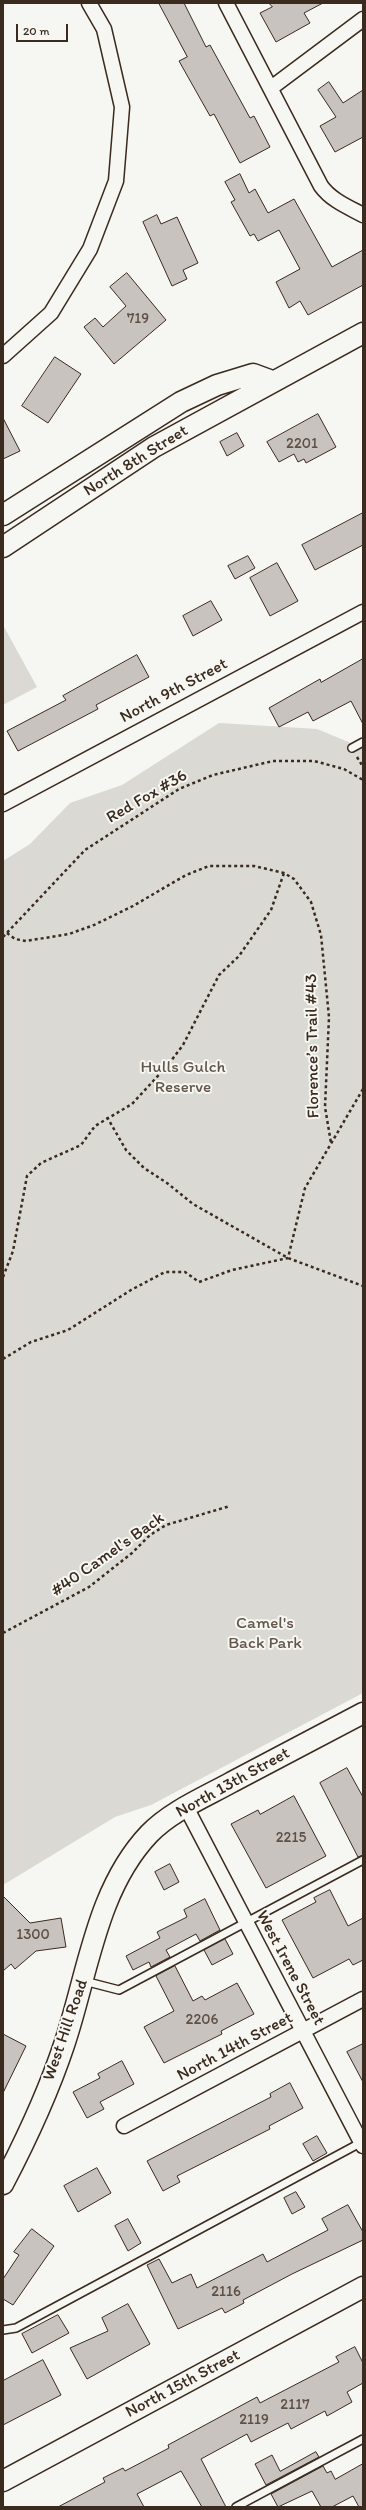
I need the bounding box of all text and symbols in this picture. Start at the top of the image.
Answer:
scale bar [18,16,70,42]
text: 20 m [23,24,50,38]
house number: 719 [127,310,149,328]
street label: North 8th Street [80,421,192,501]
house number: 2201 [286,435,318,453]
street label: North 9th Street [117,654,231,728]
street label: Red Fox #36 [103,766,191,828]
street label: Florence’s Trail #43 [302,973,324,1119]
park label: Hulls Gulch Reserve [141,1058,225,1098]
street label: #40 Camel's Back [47,1508,169,1602]
park label: Camel's Back Park [228,1614,302,1654]
street label: North 13th Street [172,1743,294,1823]
house number: 2215 [276,1829,306,1847]
street label: West Irene Street [251,1907,329,2029]
house number: 1300 [16,1926,50,1944]
street label: West Hill Road [39,1977,93,2083]
street label: North 14th Street [174,2008,296,2086]
house number: 2206 [186,2011,218,2029]
house number: 2116 [211,2283,241,2301]
street label: North 15th Street [122,2345,244,2423]
house number: 2117 [280,2396,310,2414]
house number: 2119 [239,2411,269,2429]

